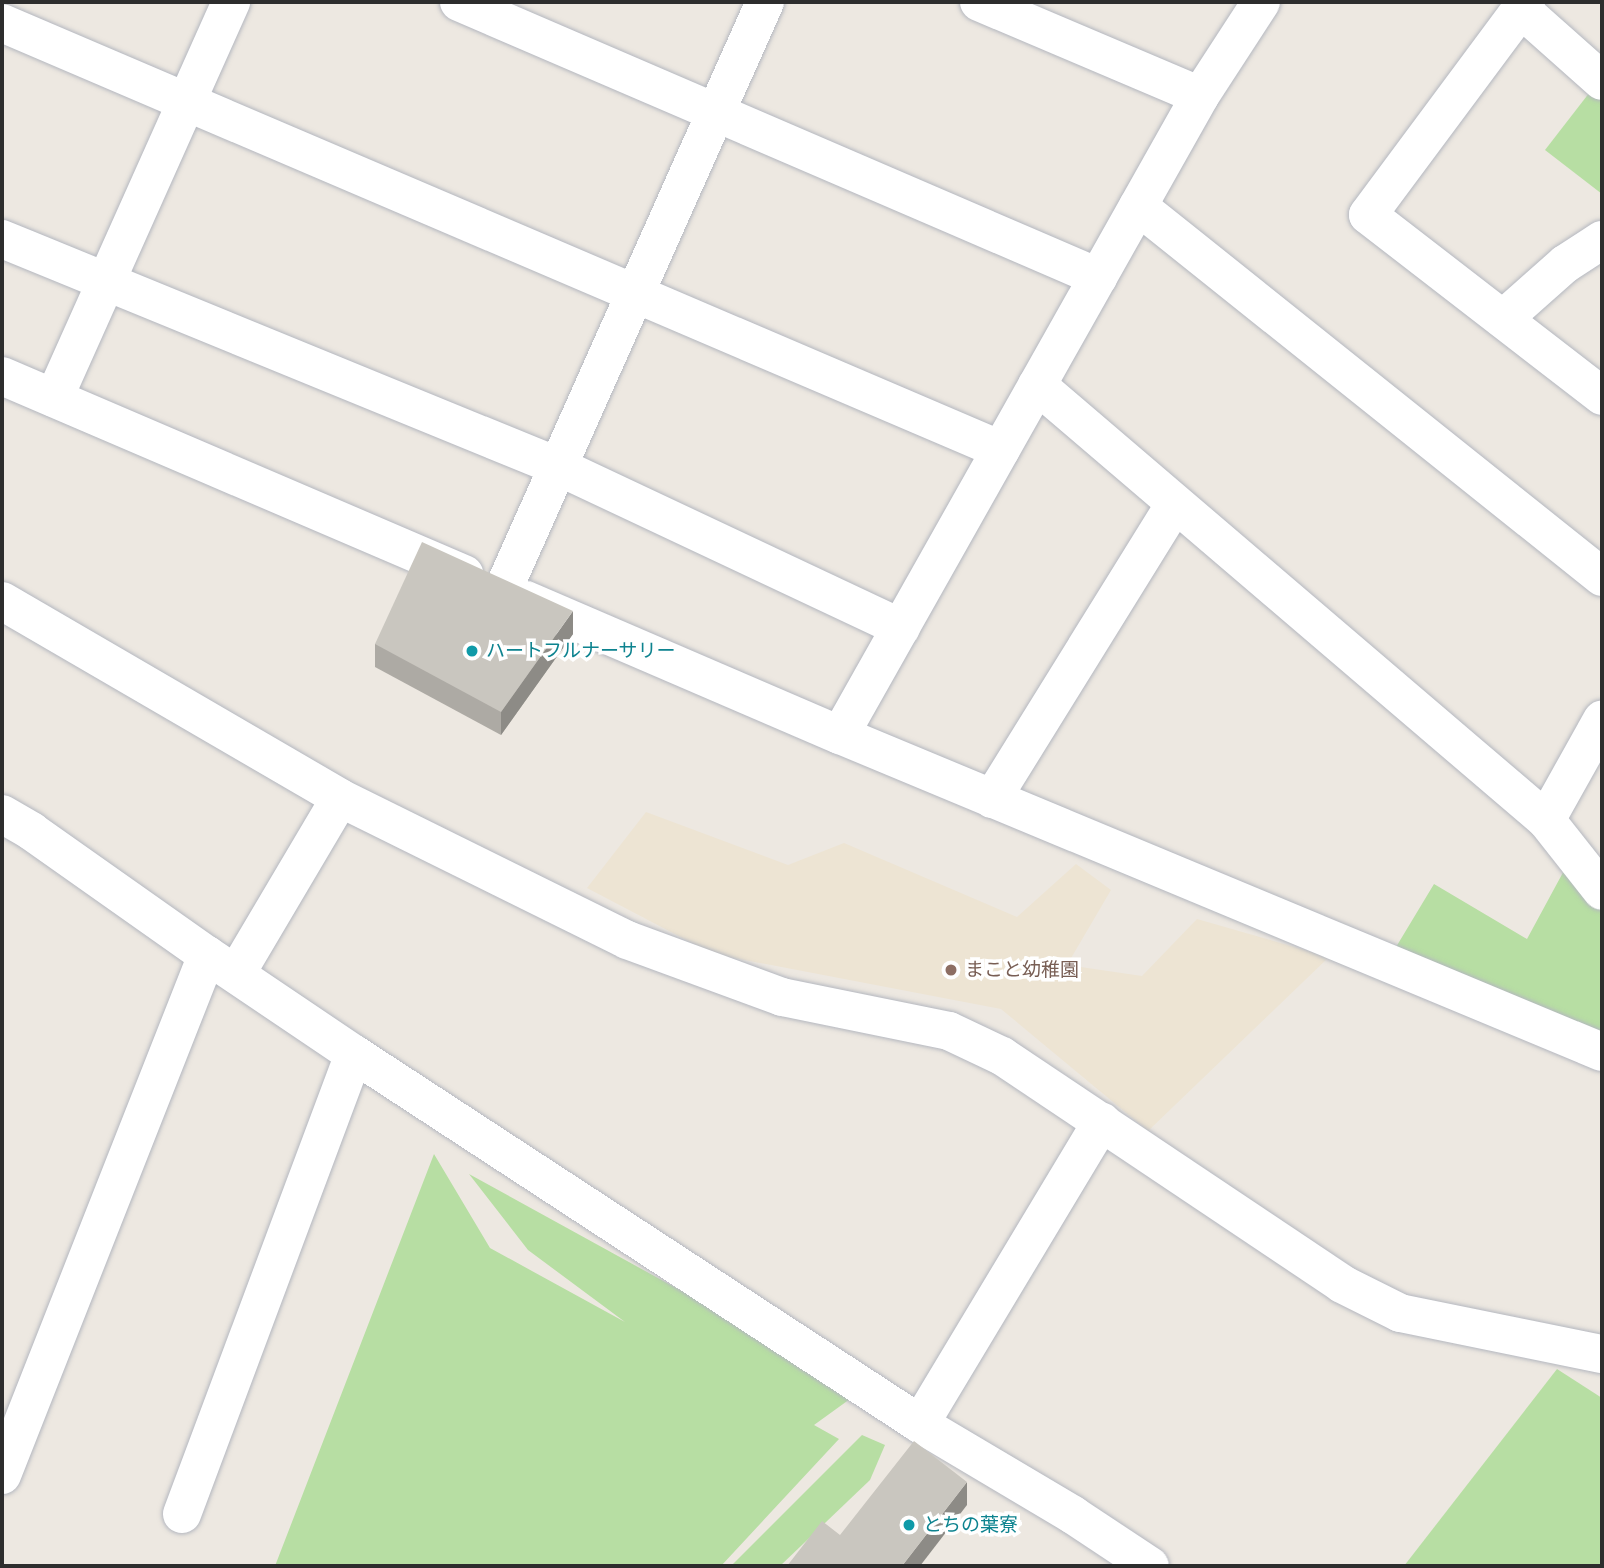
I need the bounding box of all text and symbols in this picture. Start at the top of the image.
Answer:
place label: ハートフルナーサリー [486,640,676,662]
marker: ハートフルナーサリー [464,643,480,659]
place label: まこと幼稚園 [965,959,1079,981]
marker: まこと幼稚園 [943,962,959,978]
place label: とちの葉寮 [923,1514,1018,1536]
marker: とちの葉寮 [901,1517,917,1533]

